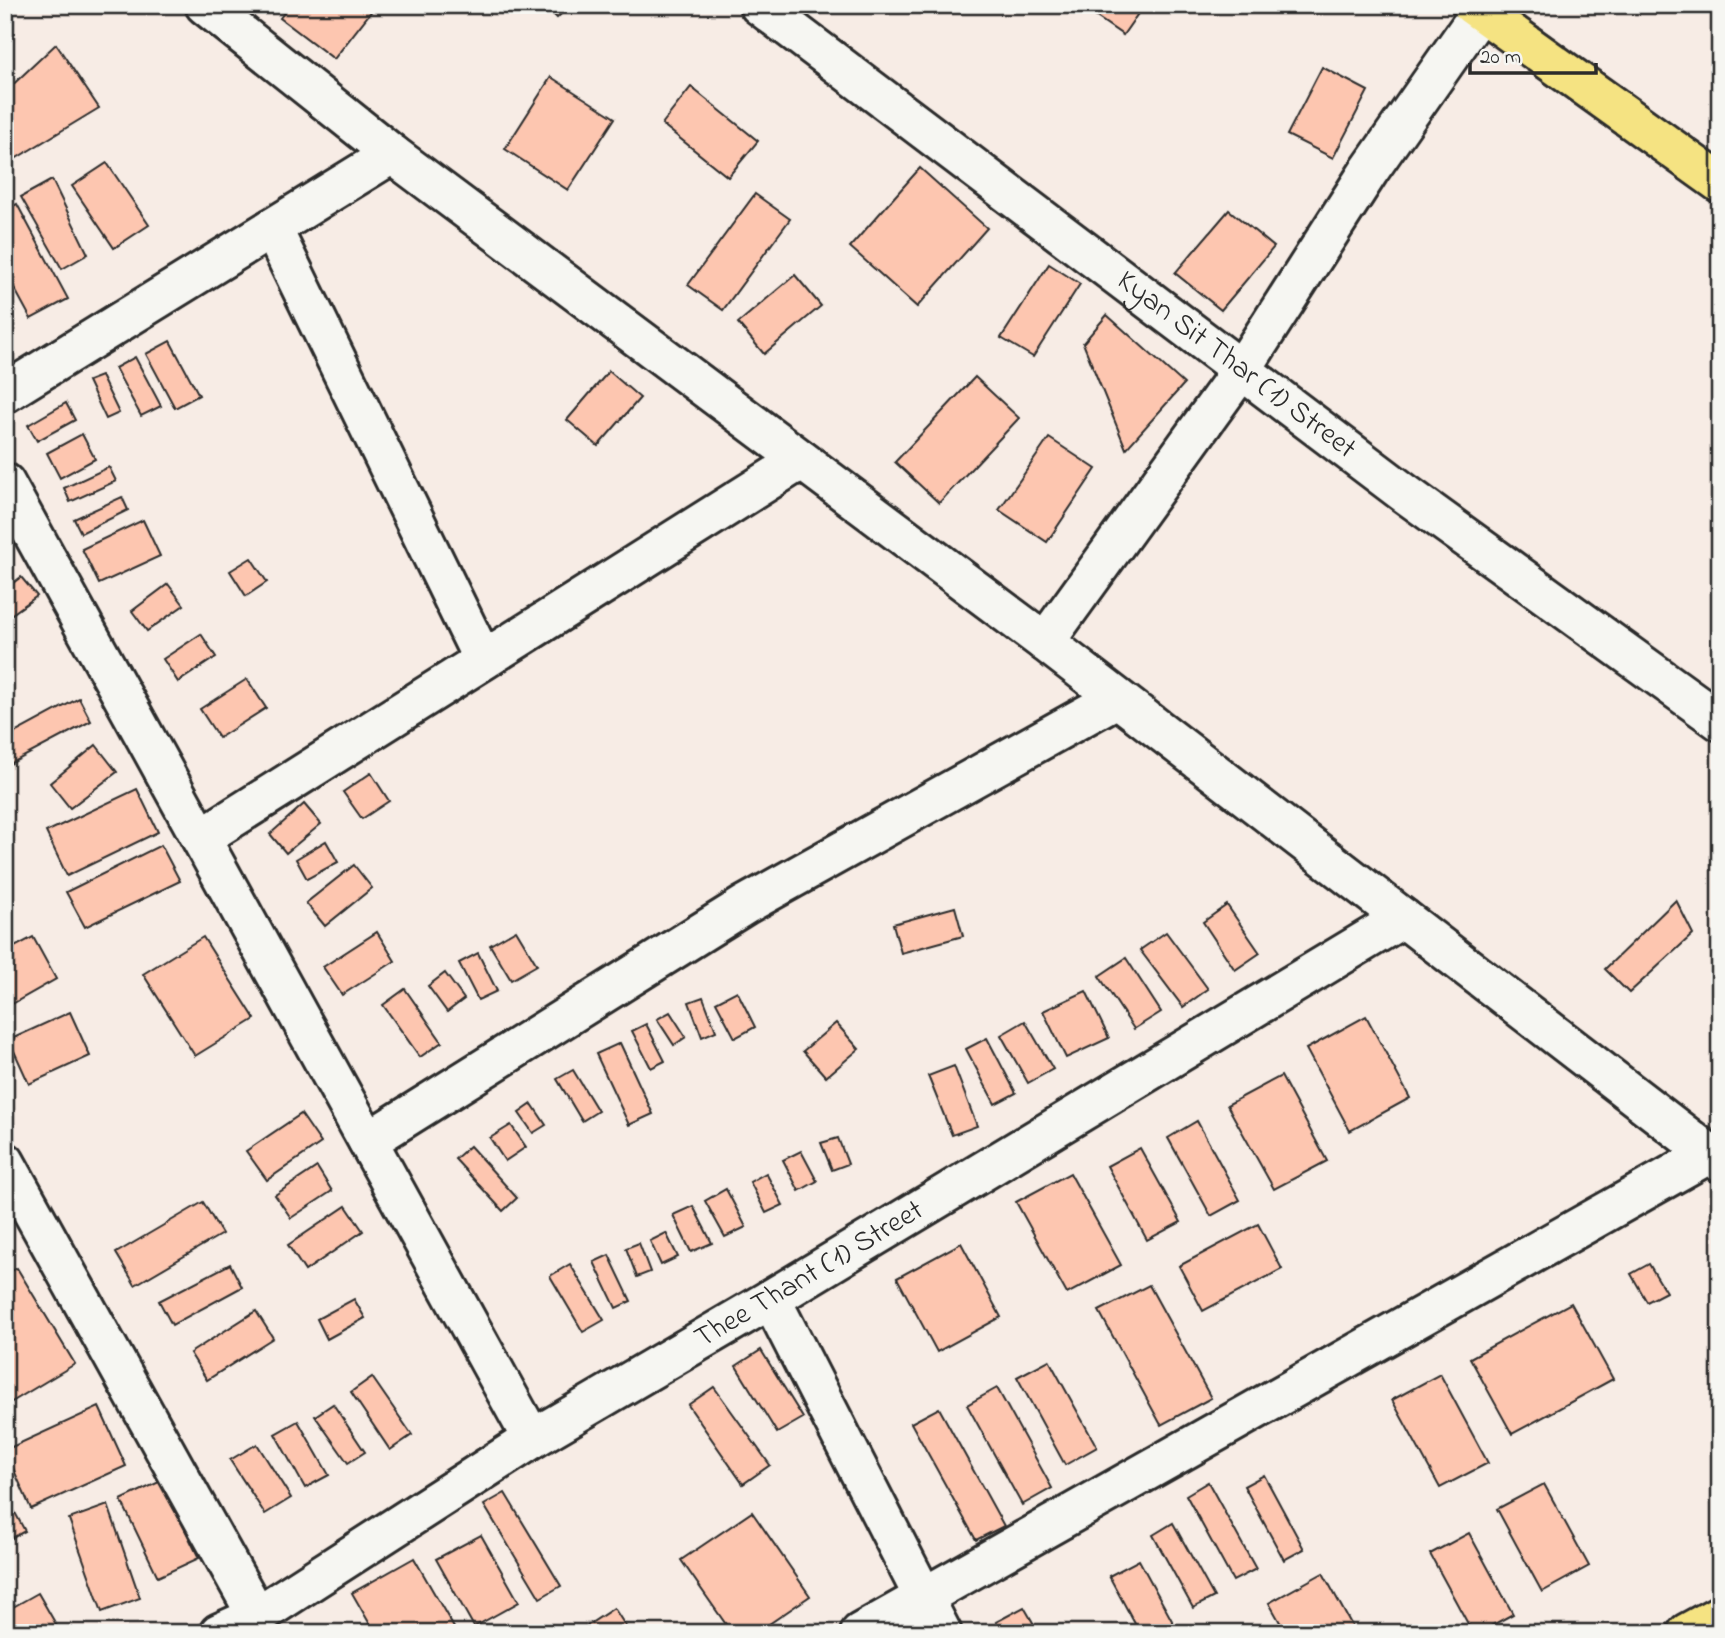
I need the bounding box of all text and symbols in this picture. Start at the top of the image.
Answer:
scale bar [1470,32,1596,76]
text: 20 m [1480,43,1521,73]
street label: Kyan Sit Thar (1) Street [1107,260,1365,471]
street label: Thee Thant (1) Street [687,1190,933,1361]

